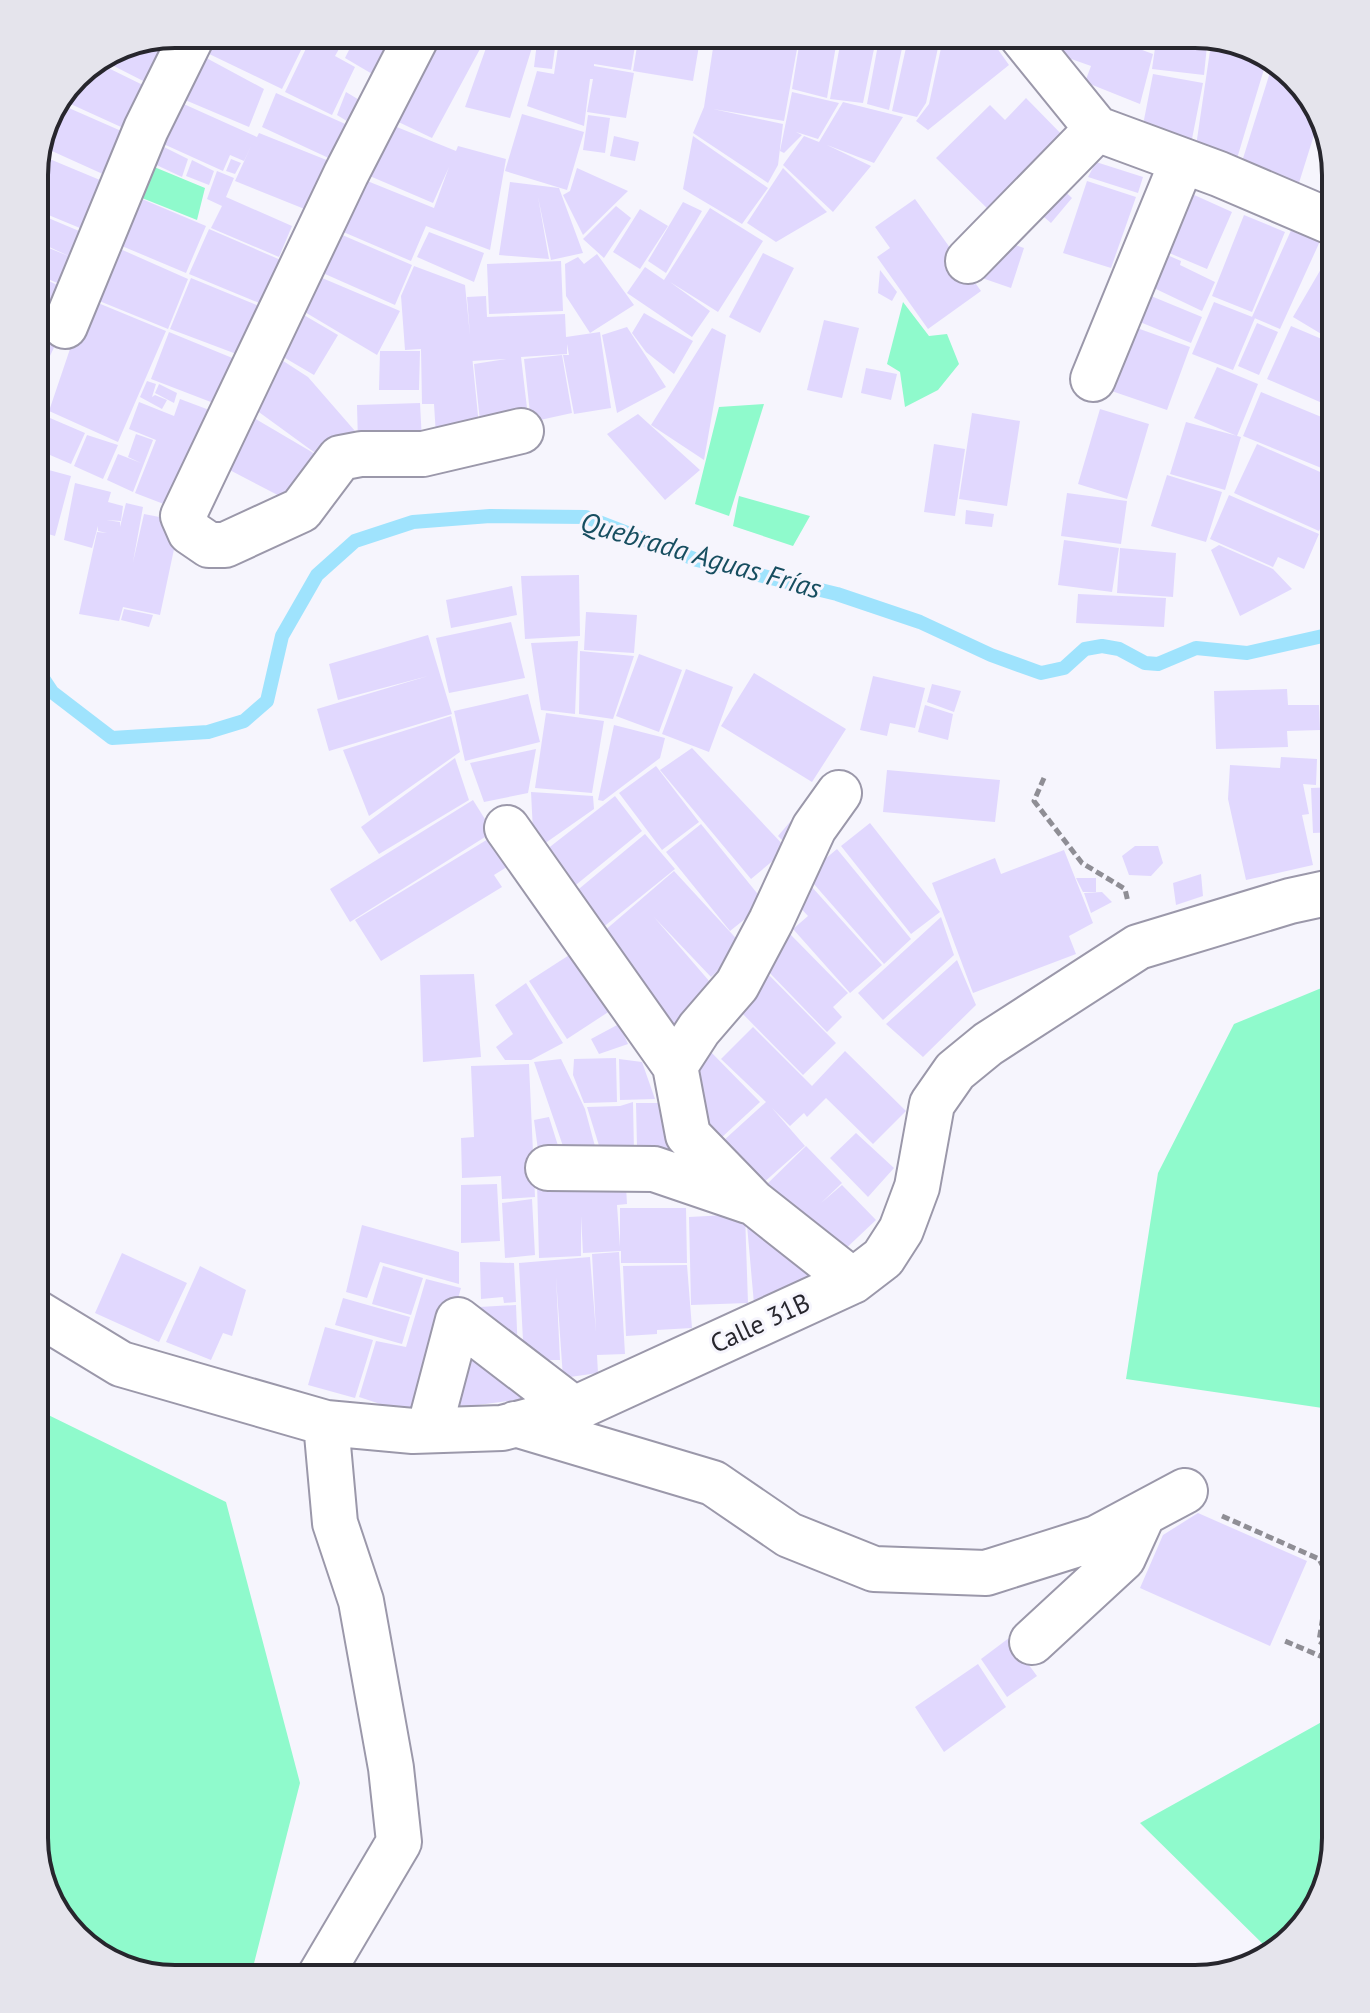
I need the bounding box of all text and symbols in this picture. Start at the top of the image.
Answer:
water label: Quebrada Aguas Frías [577,502,826,607]
street label: Calle 31B [705,1285,815,1360]

